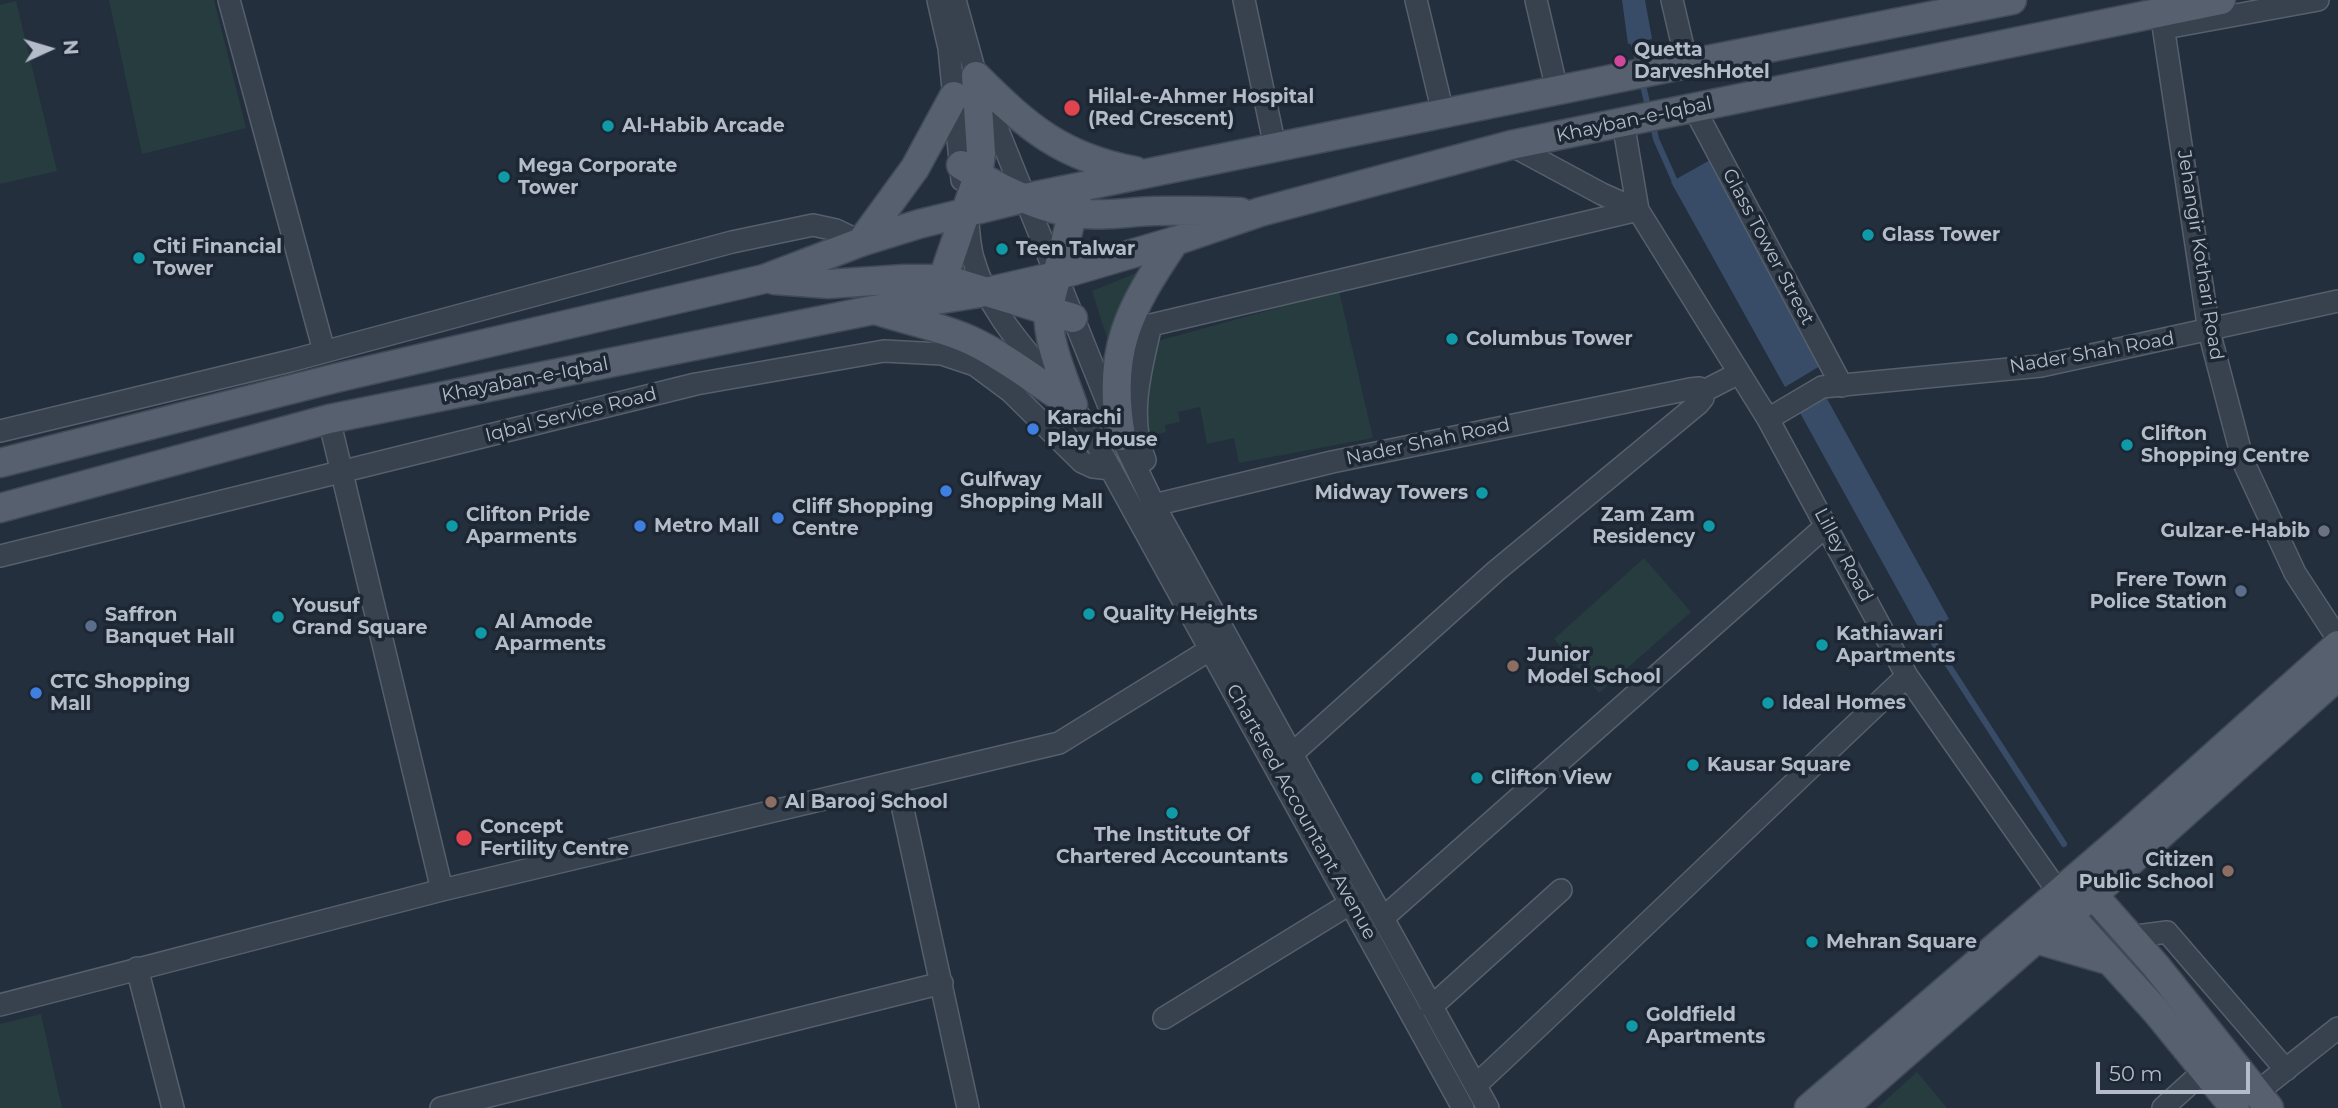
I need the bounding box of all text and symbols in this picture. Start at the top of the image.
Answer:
north arrow [14,14,84,84]
text: N [58,39,82,56]
place label: Quetta DarveshHotel [1634,39,1770,83]
marker: Quetta DarveshHotel [1612,53,1628,69]
place label: Hilal-e-Ahmer Hospital (Red Crescent) [1088,86,1314,130]
street label: Khayban-e-Iqbal [1554,92,1714,148]
marker: Hilal-e-Ahmer Hospital (Red Crescent) [1062,98,1082,118]
place label: Al-Habib Arcade [622,115,785,137]
marker: Al-Habib Arcade [600,118,616,134]
street label: Jehangir Kothari Road [2172,148,2228,362]
place label: Mega Corporate Tower [518,155,677,199]
street label: Glass Tower Street [1717,165,1819,329]
marker: Mega Corporate Tower [496,169,512,185]
place label: Glass Tower [1882,224,2000,246]
marker: Glass Tower [1860,227,1876,243]
place label: Citi Financial Tower [153,236,282,280]
place label: Teen Talwar [1016,238,1135,260]
marker: Teen Talwar [994,241,1010,257]
marker: Citi Financial Tower [131,250,147,266]
street label: Nader Shah Road [2008,327,2176,379]
place label: Columbus Tower [1466,328,1633,350]
marker: Columbus Tower [1444,331,1460,347]
street label: Khayaban-e-Iqbal [440,353,610,407]
street label: Iqbal Service Road [483,383,659,447]
place label: Karachi Play House [1047,407,1158,451]
street label: Nader Shah Road [1344,414,1512,470]
marker: Karachi Play House [1025,421,1041,437]
place label: Clifton Shopping Centre [2141,423,2309,467]
marker: Clifton Shopping Centre [2119,437,2135,453]
place label: Gulfway Shopping Mall [960,469,1103,513]
place label: Midway Towers [1315,482,1468,504]
marker: Gulfway Shopping Mall [938,483,954,499]
marker: Midway Towers [1474,485,1490,501]
place label: Cliff Shopping Centre [792,496,934,540]
place label: Clifton Pride Aparments [466,504,590,548]
place label: Zam Zam Residency [1592,504,1695,548]
street label: Lilley Road [1809,504,1877,606]
marker: Cliff Shopping Centre [770,510,786,526]
place label: Metro Mall [654,515,760,537]
marker: Clifton Pride Aparments [444,518,460,534]
marker: Metro Mall [632,518,648,534]
marker: Zam Zam Residency [1701,518,1717,534]
place label: Gulzar-e-Habib [2160,520,2310,542]
marker: Gulzar-e-Habib [2316,523,2332,539]
place label: Frere Town Police Station [2090,569,2227,613]
marker: Frere Town Police Station [2233,583,2249,599]
place label: Yousuf Grand Square [292,595,428,639]
place label: Quality Heights [1103,603,1258,625]
place label: Saffron Banquet Hall [105,604,235,648]
marker: Quality Heights [1081,606,1097,622]
marker: Yousuf Grand Square [270,609,286,625]
place label: Al Amode Aparments [495,611,606,655]
marker: Saffron Banquet Hall [83,618,99,634]
place label: Kathiawari Apartments [1836,623,1955,667]
marker: Al Amode Aparments [473,625,489,641]
marker: Kathiawari Apartments [1814,637,1830,653]
place label: Junior Model School [1527,644,1661,688]
marker: Junior Model School [1505,658,1521,674]
place label: CTC Shopping Mall [50,671,190,715]
street label: Chartered Accountant Avenue [1221,680,1381,944]
marker: CTC Shopping Mall [28,685,44,701]
place label: Ideal Homes [1782,692,1906,714]
marker: Ideal Homes [1760,695,1776,711]
place label: Kausar Square [1707,754,1851,776]
marker: Kausar Square [1685,757,1701,773]
place label: Clifton View [1491,767,1612,789]
marker: Clifton View [1469,770,1485,786]
place label: Al Barooj School [785,791,948,813]
marker: Al Barooj School [763,794,779,810]
marker: The Institute Of Chartered Accountants [1164,805,1180,821]
place label: Concept Fertility Centre [480,816,629,860]
place label: The Institute Of Chartered Accountants [1056,824,1288,868]
marker: Concept Fertility Centre [454,828,474,848]
place label: Citizen Public School [2079,849,2214,893]
marker: Citizen Public School [2220,863,2236,879]
place label: Mehran Square [1826,931,1977,953]
marker: Mehran Square [1804,934,1820,950]
place label: Goldfield Apartments [1646,1004,1765,1048]
marker: Goldfield Apartments [1624,1018,1640,1034]
scale bar [2100,1048,2254,1092]
text: 50 m [2109,1061,2163,1086]

